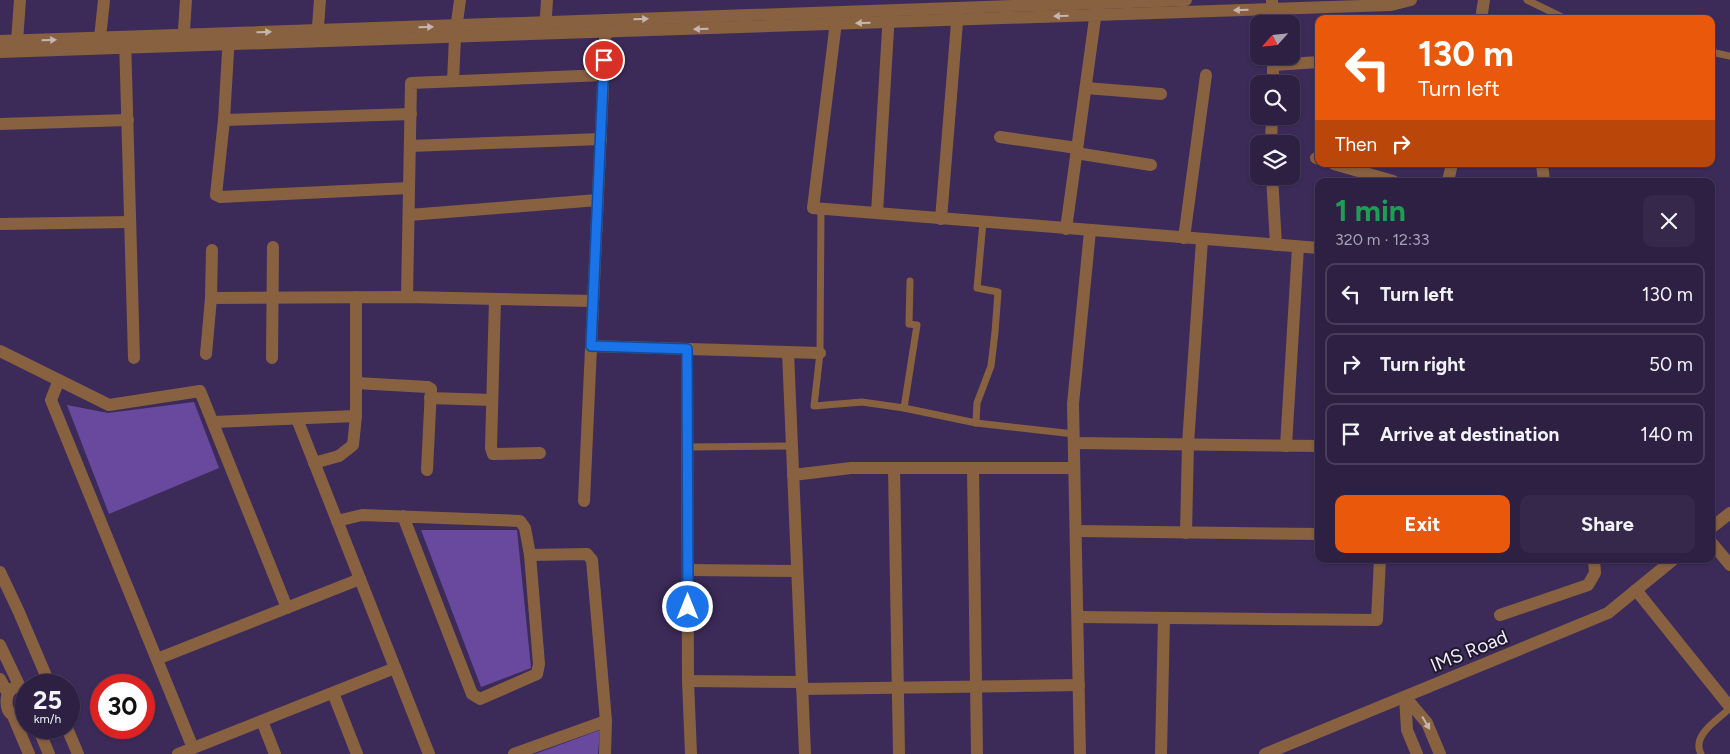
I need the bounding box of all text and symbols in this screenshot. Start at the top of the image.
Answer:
one-way arrow [1232,6,1248,14]
one-way arrow [1052,12,1068,20]
one-way arrow [633,15,649,23]
north arrow [1250,15,1300,65]
map controls [1250,15,1300,185]
one-way arrow [855,19,871,27]
one-way arrow [418,22,434,30]
one-way arrow [693,25,709,33]
one-way arrow [256,28,272,36]
text: 130 m [1418,33,1514,75]
one-way arrow [41,35,57,43]
icon: left [1335,35,1400,100]
pin [583,39,625,81]
icon: arrive [590,46,618,74]
button: search [1250,75,1300,125]
text: Turn left [1418,75,1500,102]
icon: right [1387,130,1415,158]
text: Then [1335,133,1377,156]
button: layers [1250,135,1300,185]
text: 1 min [1335,192,1406,229]
button: close [1643,195,1695,247]
text: 320 m · 12:33 [1335,230,1429,249]
icon: left [1337,280,1365,308]
text: Turn left [1380,283,1454,306]
text: 130 m [1642,283,1693,306]
icon: right [1337,350,1365,378]
text: Turn right [1380,353,1466,376]
text: 50 m [1649,353,1693,376]
icon: arrive [1337,420,1365,448]
text: Arrive at destination [1380,423,1559,446]
text: 140 m [1640,423,1693,446]
button: Exit [1335,495,1510,553]
button: Share [1520,495,1695,553]
position arrow [661,580,713,632]
street label: IMS Road [1427,625,1511,677]
speed limit sign: 30 [90,674,155,739]
text: 25 [33,685,62,715]
text: km/h [34,712,61,726]
one-way arrow [1421,717,1430,730]

